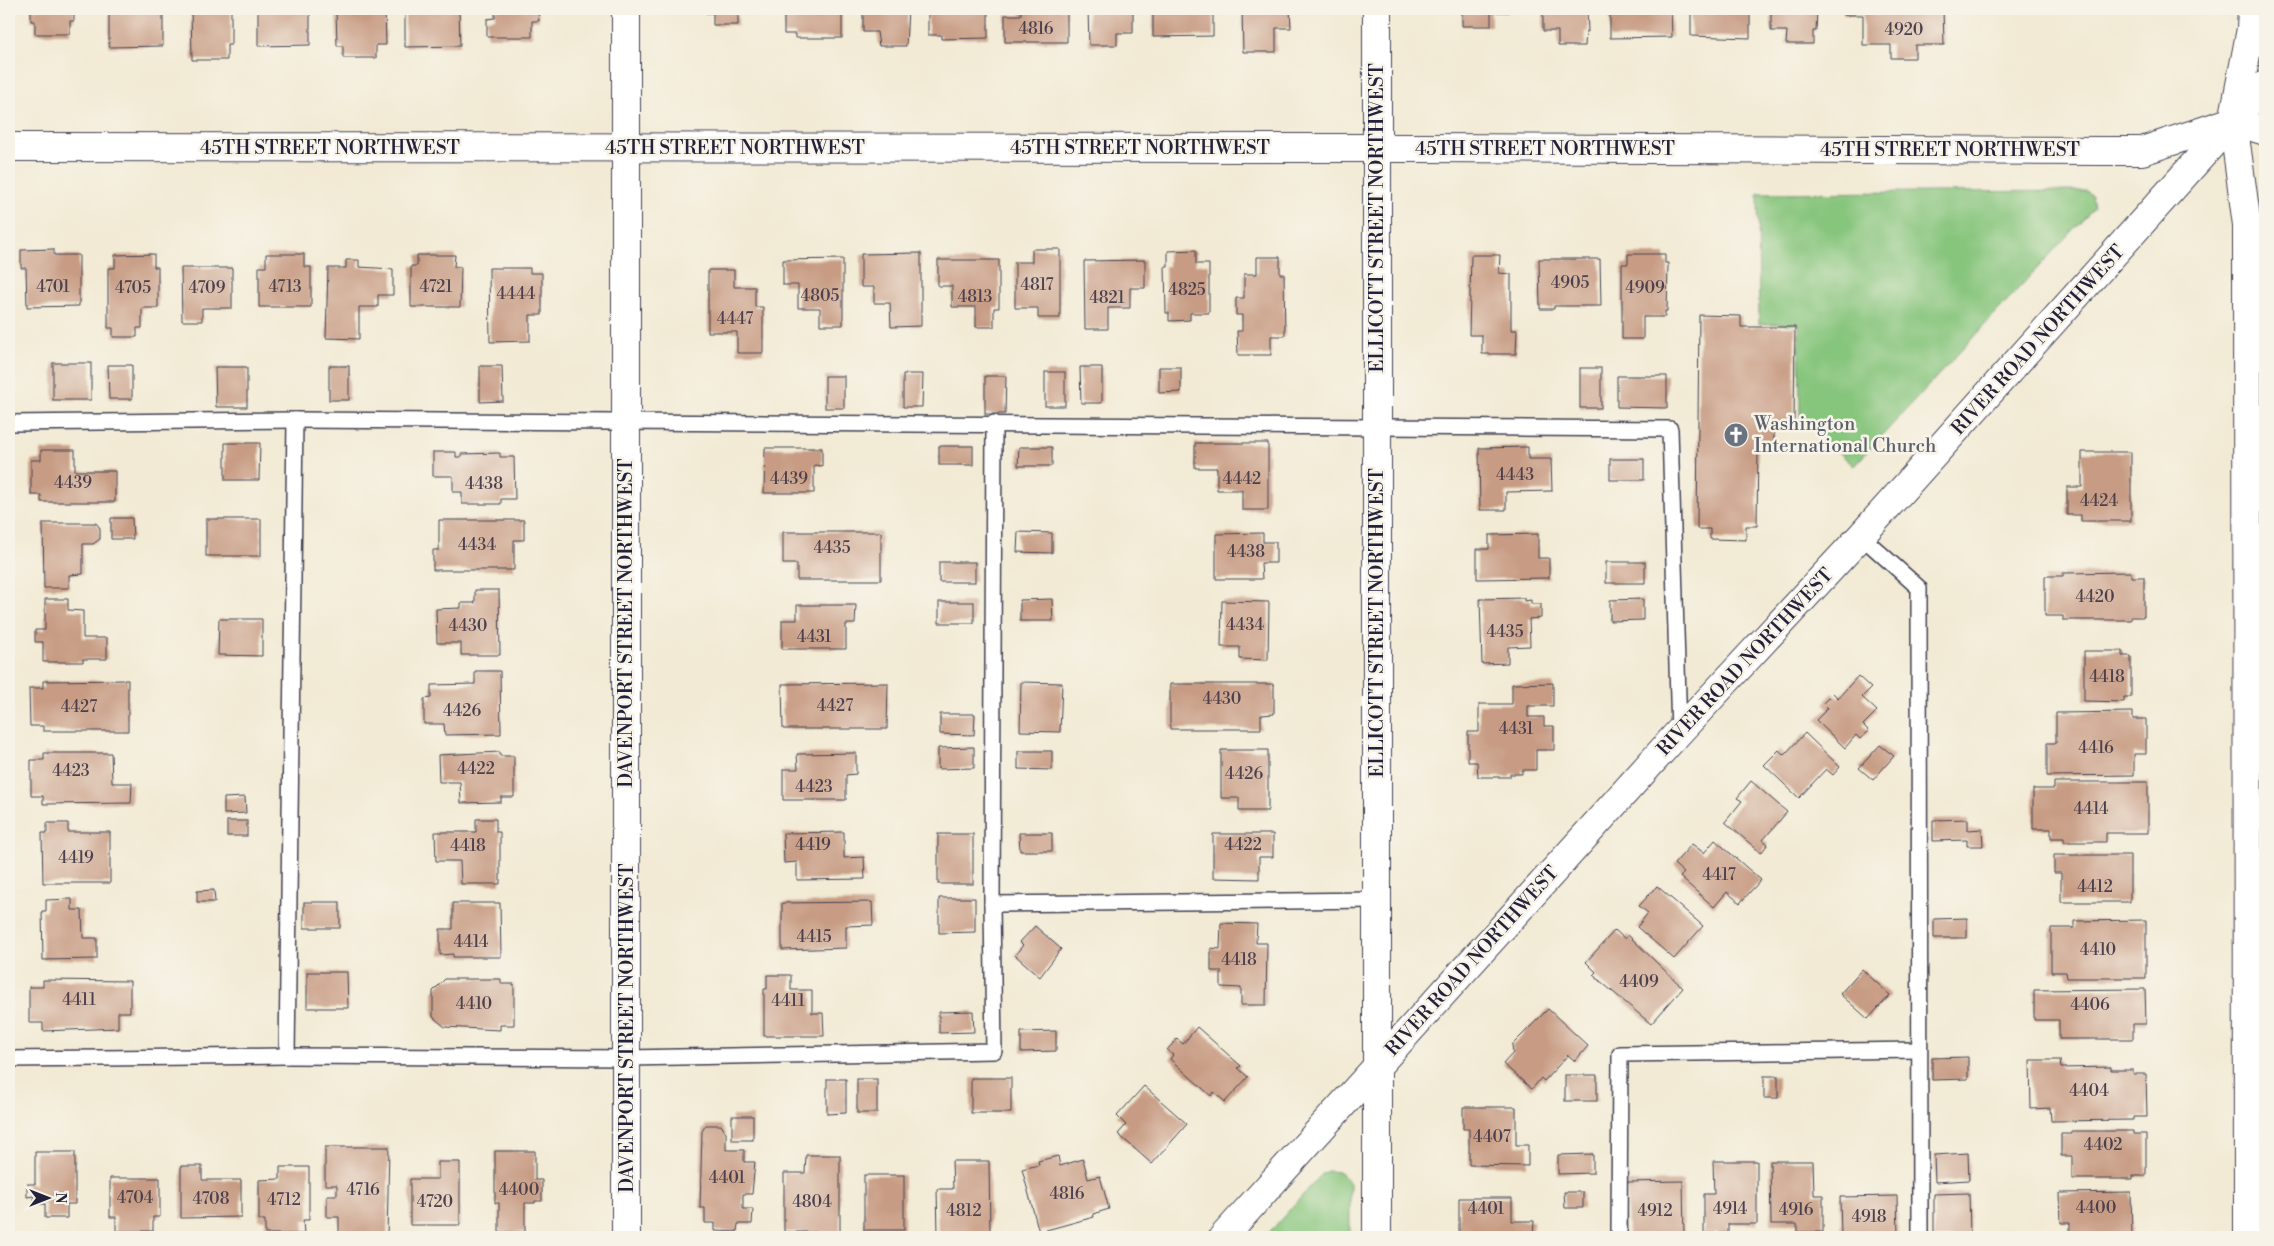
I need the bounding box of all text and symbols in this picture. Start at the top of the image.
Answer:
house number: 4816 [1018,19,1054,39]
house number: 4920 [1885,20,1923,40]
street label: ELLICOTT STREET NORTHWEST [1365,63,1389,373]
street label: 45TH STREET NORTHWEST [200,136,460,160]
street label: 45TH STREET NORTHWEST [605,136,865,160]
street label: 45TH STREET NORTHWEST [1010,136,1270,160]
street label: 45TH STREET NORTHWEST [1415,137,1675,161]
street label: 45TH STREET NORTHWEST [1820,138,2080,162]
street label: RIVER ROAD NORTHWEST [1946,240,2130,440]
house number: 4905 [1551,273,1590,293]
house number: 4817 [1020,275,1054,295]
house number: 4701 [36,277,70,297]
house number: 4713 [268,277,302,297]
house number: 4721 [420,277,453,297]
house number: 4705 [115,278,151,298]
house number: 4709 [189,278,226,298]
house number: 4909 [1625,278,1665,298]
house number: 4825 [1168,280,1206,300]
house number: 4444 [496,284,536,304]
house number: 4805 [801,286,840,306]
house number: 4813 [958,287,993,307]
house number: 4821 [1089,288,1125,308]
house number: 4447 [717,309,753,329]
place label: Washington International Church [1753,412,1936,458]
church icon: Washington International Church [1723,422,1749,448]
street label: DAVENPORT STREET NORTHWEST [614,458,638,788]
house number: 4443 [1496,465,1534,485]
street label: ELLICOTT STREET NORTHWEST [1365,468,1389,778]
house number: 4439 [770,469,808,489]
house number: 4442 [1223,469,1261,489]
house number: 4439 [54,473,92,493]
house number: 4438 [465,474,503,494]
house number: 4424 [2080,491,2119,511]
house number: 4434 [458,535,496,555]
house number: 4435 [813,538,851,558]
house number: 4438 [1227,542,1265,562]
street label: RIVER ROAD NORTHWEST [1652,563,1838,761]
house number: 4420 [2075,587,2115,607]
house number: 4434 [1226,615,1264,635]
house number: 4430 [449,616,487,636]
house number: 4435 [1486,622,1524,642]
house number: 4431 [797,627,831,647]
house number: 4418 [2089,667,2125,687]
house number: 4430 [1203,689,1241,709]
house number: 4427 [817,696,853,716]
house number: 4427 [61,697,97,717]
house number: 4426 [443,701,481,721]
house number: 4431 [1499,719,1533,739]
house number: 4416 [2078,738,2114,758]
house number: 4422 [457,759,495,779]
house number: 4423 [52,761,90,781]
house number: 4426 [1225,764,1263,784]
house number: 4423 [795,777,833,797]
house number: 4414 [2073,799,2109,819]
house number: 4419 [795,835,831,855]
house number: 4422 [1224,835,1262,855]
house number: 4418 [450,836,486,856]
house number: 4419 [58,848,94,868]
street label: RIVER ROAD NORTHWEST [1380,861,1564,1061]
street label: DAVENPORT STREET NORTHWEST [615,863,639,1193]
house number: 4417 [1702,865,1736,885]
house number: 4412 [2077,877,2113,897]
house number: 4415 [796,927,832,947]
house number: 4414 [453,932,489,952]
house number: 4410 [2080,940,2116,960]
house number: 4418 [1221,950,1257,970]
house number: 4409 [1619,972,1659,992]
house number: 4411 [62,990,96,1010]
house number: 4411 [771,991,805,1011]
house number: 4410 [456,994,492,1014]
house number: 4406 [2070,995,2110,1015]
house number: 4404 [2069,1081,2109,1101]
house number: 4407 [1473,1127,1511,1147]
house number: 4402 [2084,1135,2122,1155]
house number: 4401 [709,1168,745,1188]
north arrow [22,1174,72,1224]
house number: 4716 [346,1180,380,1200]
house number: 4400 [499,1180,539,1200]
house number: 4816 [1049,1184,1085,1204]
house number: 4704 [117,1188,154,1208]
house number: 4708 [193,1189,230,1209]
house number: 4712 [267,1190,301,1210]
text: N [51,1192,69,1204]
house number: 4720 [417,1192,453,1212]
house number: 4804 [792,1192,832,1212]
house number: 4400 [2076,1198,2116,1218]
house number: 4401 [1468,1199,1504,1219]
house number: 4914 [1713,1199,1748,1219]
house number: 4916 [1779,1200,1814,1220]
house number: 4812 [946,1201,982,1221]
house number: 4912 [1637,1201,1673,1221]
house number: 4918 [1851,1207,1887,1227]

